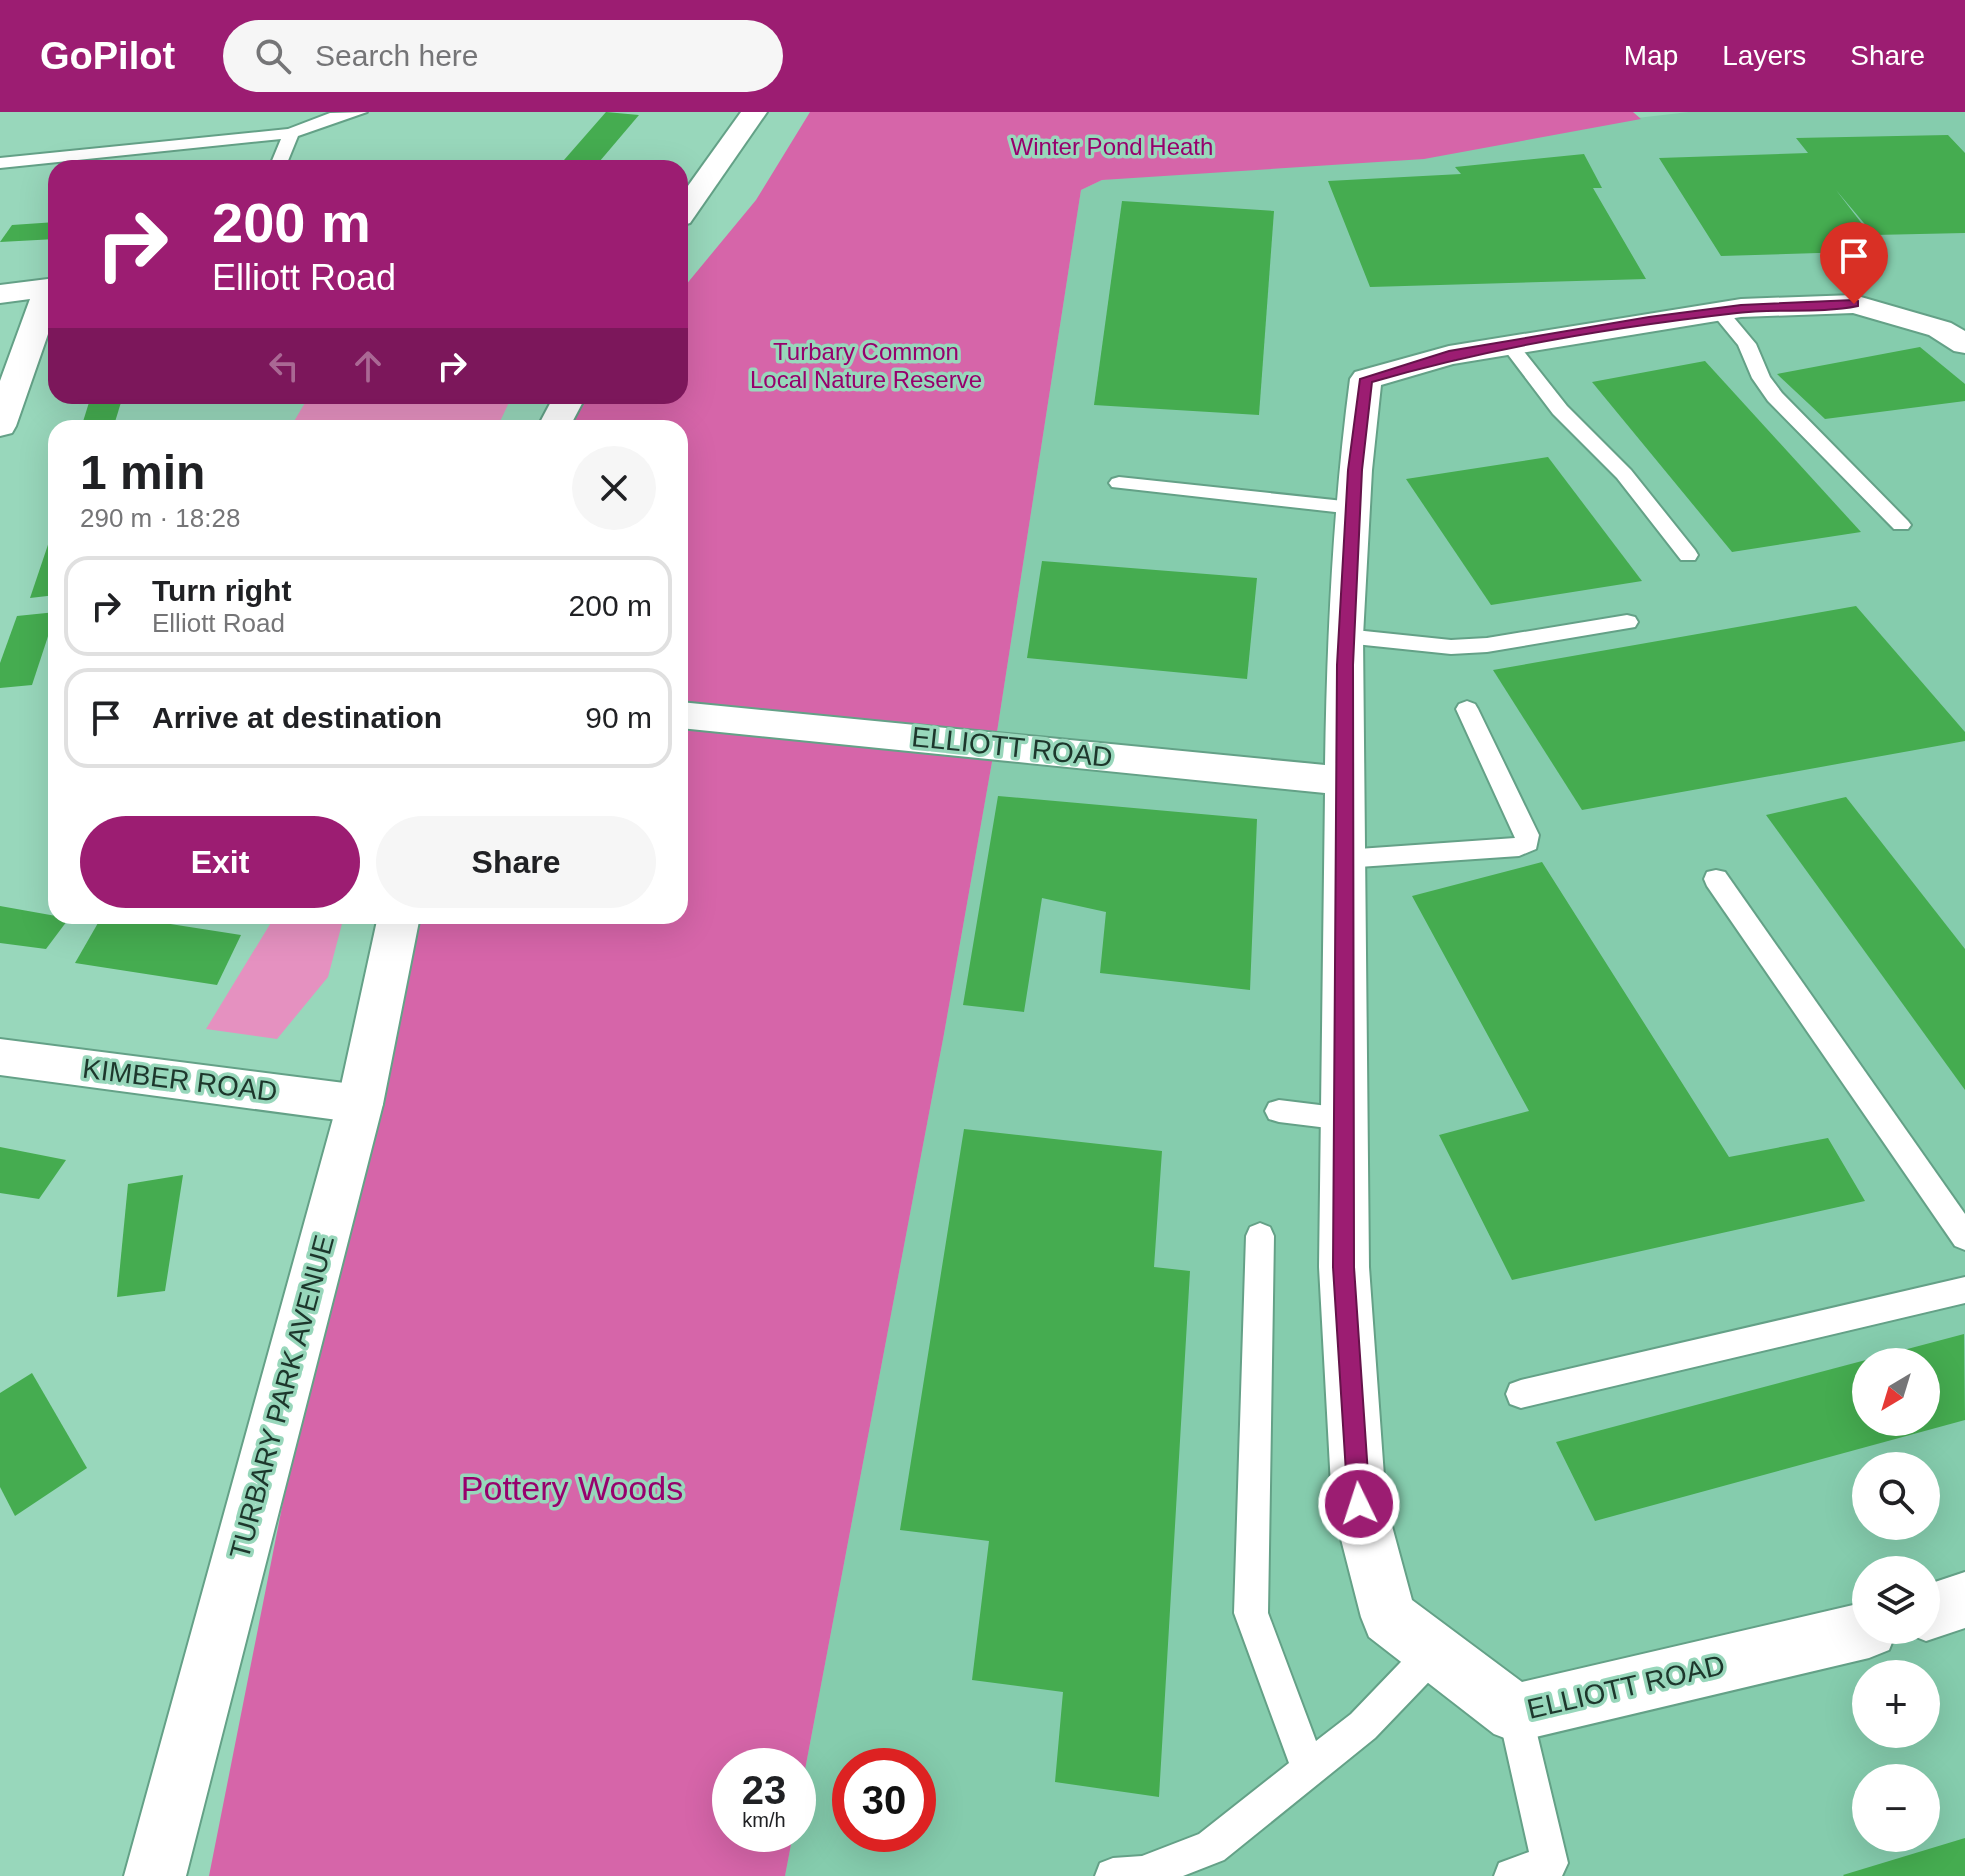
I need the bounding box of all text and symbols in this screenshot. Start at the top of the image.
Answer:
search box [223,20,783,92]
icon: search [251,34,295,78]
text: GoPilot [40,35,175,77]
text: Search here [315,39,479,72]
text: Map [1624,40,1678,71]
text: Layers [1722,40,1806,71]
text: Share [1850,40,1925,71]
park label: Winter Pond Heath [1011,133,1213,160]
text: 200 m [212,191,371,254]
icon: right [80,192,184,296]
pin [1820,222,1888,304]
icon: arrive [1832,234,1876,278]
text: Elliott Road [212,257,396,298]
park label: Turbary Common Local Nature Reserve [750,338,982,393]
icon: left [262,344,306,388]
icon: ahead [346,344,390,388]
icon: right [430,344,474,388]
text: 1 min [80,446,205,499]
button: close [572,446,656,530]
text: 290 m · 18:28 [80,503,240,533]
text: Turn right [152,574,291,607]
icon: right [84,584,128,628]
text: 200 m [569,589,652,622]
text: Elliott Road [152,608,285,638]
icon: arrive [84,696,128,740]
text: Arrive at destination [152,701,442,734]
text: 90 m [585,701,652,734]
street label: ELLIOTT ROAD [910,721,1114,773]
button: Exit [80,816,360,908]
button: Share [376,816,656,908]
street label: KIMBER ROAD [81,1053,279,1107]
street label: TURBARY PARK AVENUE [224,1232,340,1562]
north arrow [1852,1348,1940,1436]
map controls [1852,1348,1940,1852]
button: search [1852,1452,1940,1540]
position arrow [1317,1462,1401,1546]
park label: Pottery Woods [461,1469,683,1507]
button: layers [1852,1556,1940,1644]
street label: ELLIOTT ROAD [1524,1649,1728,1725]
button: + [1852,1660,1940,1748]
speed limit sign: 30 [832,1748,936,1852]
button: − [1852,1764,1940,1852]
text: 23 [742,1768,786,1812]
text: km/h [742,1809,786,1831]

